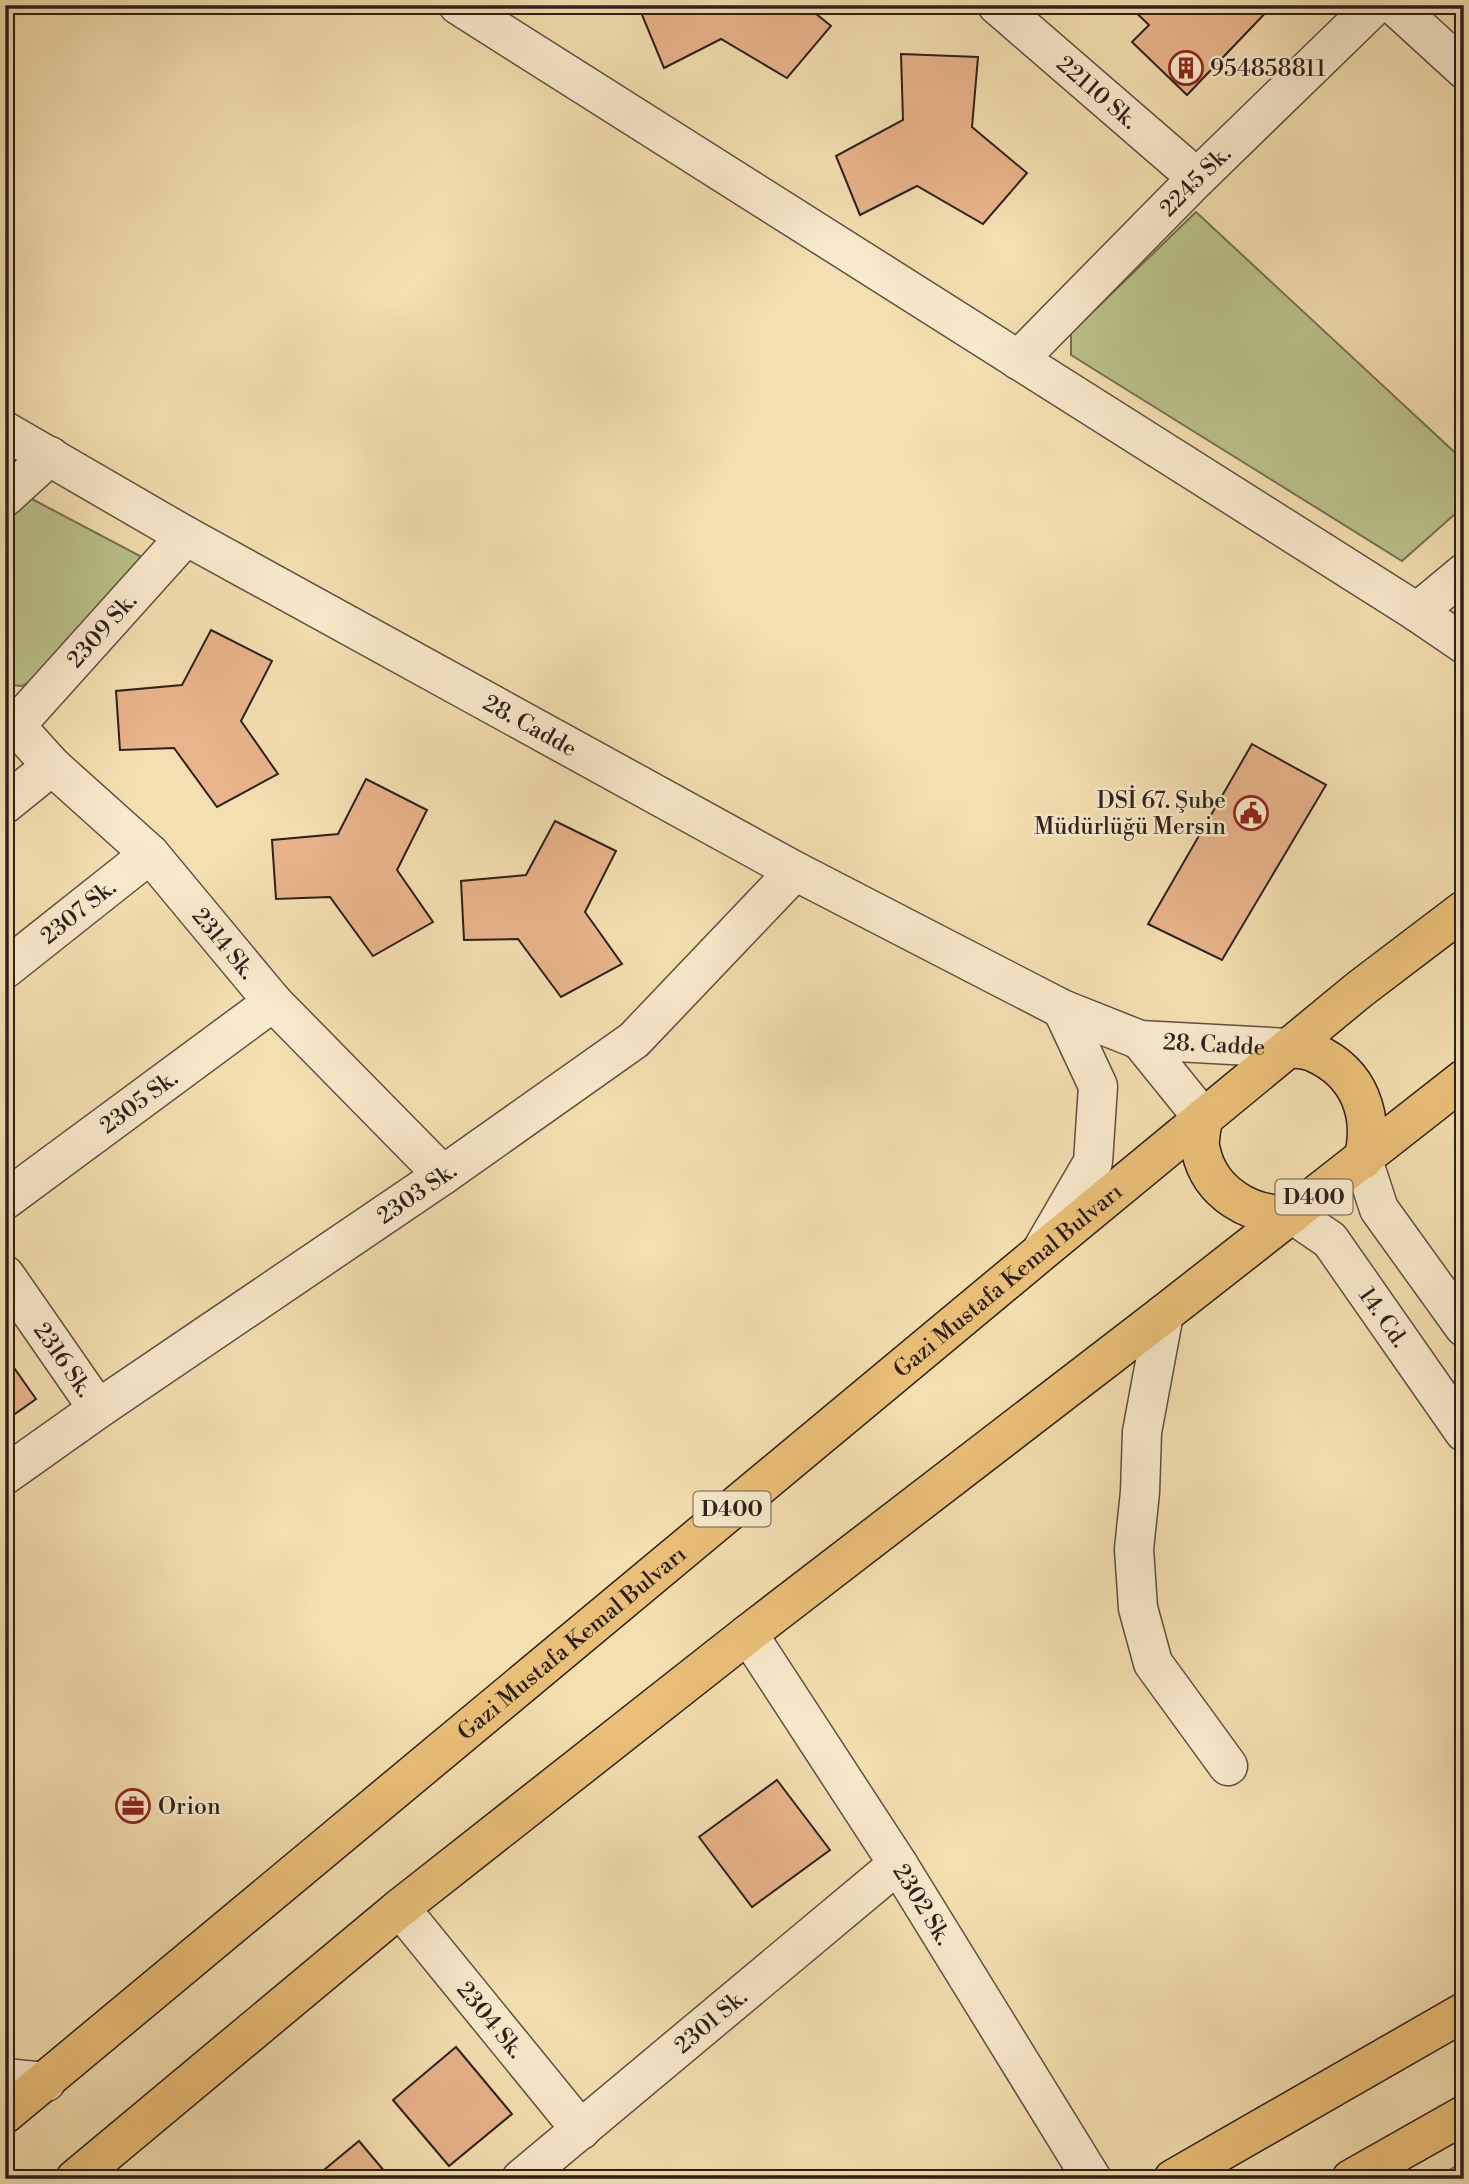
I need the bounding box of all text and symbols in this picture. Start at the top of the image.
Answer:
building icon: 954858811 [1167,49,1205,87]
street label: 22110 Sk. [1051,50,1143,135]
place label: 954858811 [1210,55,1326,83]
street label: 2245 Sk. [1154,140,1237,223]
street label: 2309 Sk. [61,587,143,674]
street label: 28. Cadde [478,689,581,763]
place label: DSİ 67. Şube Müdürlüğü Mersin [1034,785,1226,841]
public building icon: DSİ 67. Şube Müdürlüğü Mersin [1232,794,1270,832]
street label: 2307 Sk. [35,873,122,950]
street label: 2314 Sk. [186,903,261,985]
street label: 28. Cadde [1162,1028,1266,1062]
street label: 2305 Sk. [95,1064,184,1140]
street label: 2303 Sk. [372,1157,462,1231]
street label: Gazi Mustafa Kemal Bulvarı [888,1178,1128,1384]
road number: D400 [1276,1180,1352,1214]
street label: 14. Cd. [1352,1282,1414,1353]
street label: 2316 Sk. [27,1317,99,1403]
road number: D400 [694,1492,770,1526]
street label: Gazi Mustafa Kemal Bulvarı [452,1540,692,1747]
office icon: Orion [114,1787,152,1825]
place label: Orion [158,1793,221,1821]
street label: 2302 Sk. [886,1859,958,1951]
street label: 2304 Sk. [451,1976,530,2064]
street label: 2301 Sk. [669,1983,753,2060]

